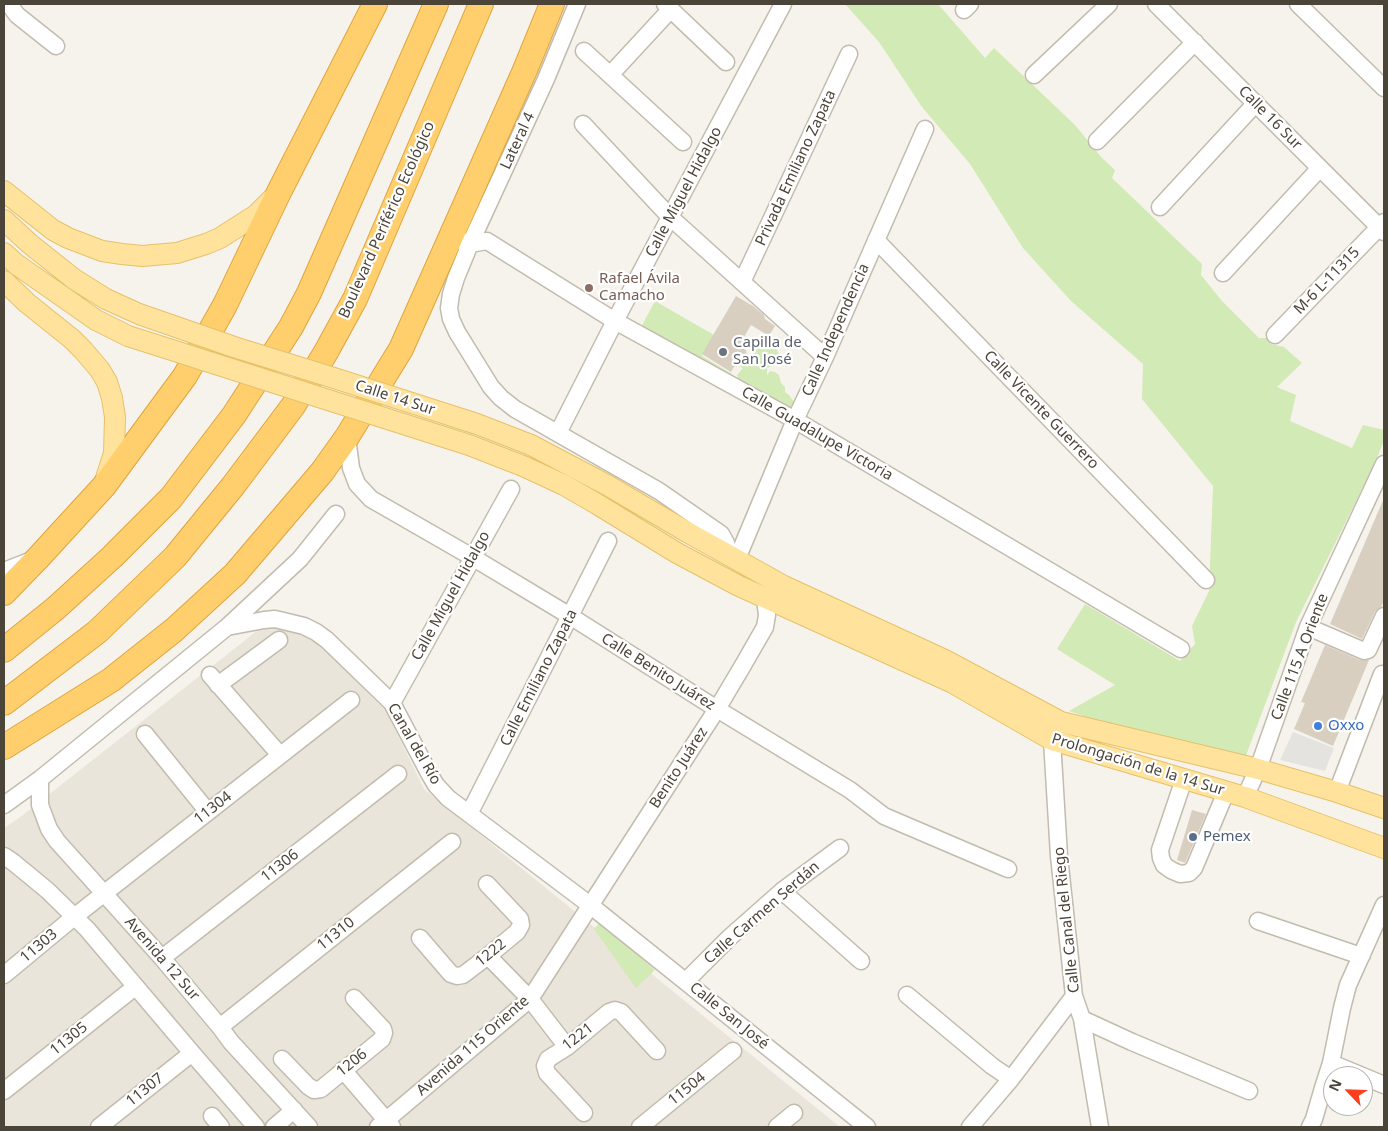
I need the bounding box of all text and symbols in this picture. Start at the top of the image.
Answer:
street label: Calle 16 Sur [1234,82,1306,154]
street label: Privada Emiliano Zapata [752,87,840,249]
street label: Lateral 4 [497,110,539,172]
street label: Boulevard Periférico Ecológico [335,119,439,321]
street label: Calle Miguel Hidalgo [642,124,726,260]
street label: M-6 L-11315 [1290,244,1364,318]
street label: Calle Independencia [799,261,873,399]
place label: Rafael Ávila Camacho [599,270,680,305]
marker: Rafael Ávila Camacho [583,282,595,294]
place label: Capilla de San José [733,334,802,369]
marker: Capilla de San José [717,346,729,358]
street label: Calle Vicente Guerrero [980,347,1102,473]
street label: Calle 14 Sur [353,377,437,419]
street label: Calle Guadalupe Victoria [738,383,896,485]
street label: Calle Miguel Hidalgo [408,528,494,664]
street label: Calle 115 A Oriente [1267,591,1333,723]
street label: Calle Emiliano Zapata [497,607,581,749]
street label: Calle Benito Juárez [598,630,718,714]
street label: Canal del Río [383,700,445,788]
place label: Oxxo [1328,717,1364,735]
marker: Oxxo [1312,720,1324,732]
street label: Benito Juárez [646,724,712,812]
street label: Prolongación de la 14 Sur [1049,730,1227,800]
street label: 11304 [191,788,235,828]
place label: Pemex [1203,828,1251,846]
marker: Pemex [1187,831,1199,843]
street label: 11306 [258,846,302,886]
street label: Calle Canal del Riego [1050,846,1084,994]
street label: Calle Carmen Serdán [701,858,823,968]
street label: Avenida 12 Sur [121,913,203,1005]
street label: 11310 [314,914,358,954]
street label: 11303 [17,925,61,967]
street label: 1222 [472,935,510,971]
street label: Calle San José [686,979,772,1053]
street label: Avenida 115 Oriente [413,992,533,1100]
street label: 11305 [47,1019,91,1059]
street label: 1221 [559,1019,597,1055]
street label: 1206 [333,1045,371,1081]
north arrow [1323,1066,1373,1116]
street label: 11504 [665,1069,709,1109]
street label: 11307 [123,1070,167,1110]
text: N [1324,1076,1346,1094]

